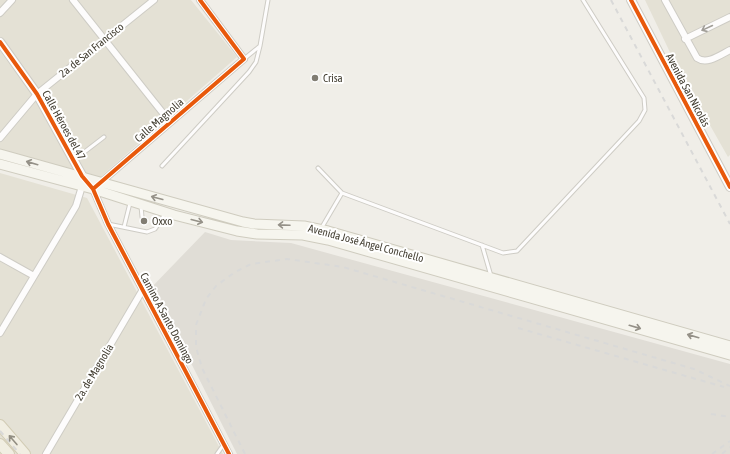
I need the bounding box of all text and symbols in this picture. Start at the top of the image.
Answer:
street label: 2a. de San Francisco [56,20,126,80]
one-way arrow [702,25,714,32]
street label: Avenida San Nicolás [664,51,712,129]
place label: Crisa [323,72,343,84]
marker: Crisa [310,73,320,83]
street label: Calle Héroes del 47 [40,88,88,162]
street label: Calle Magnolia [132,96,186,144]
one-way arrow [26,159,39,166]
one-way arrow [151,194,164,201]
place label: Oxxo [152,215,172,227]
marker: Oxxo [139,216,149,226]
one-way arrow [190,218,203,225]
one-way arrow [278,221,291,228]
street label: Avenida José Ángel Conchello [307,222,425,264]
street label: Camino A Santo Domingo [138,271,196,365]
one-way arrow [628,324,641,331]
one-way arrow [686,331,699,339]
street label: 2a. de Magnolia [72,342,116,402]
one-way arrow [8,434,17,445]

